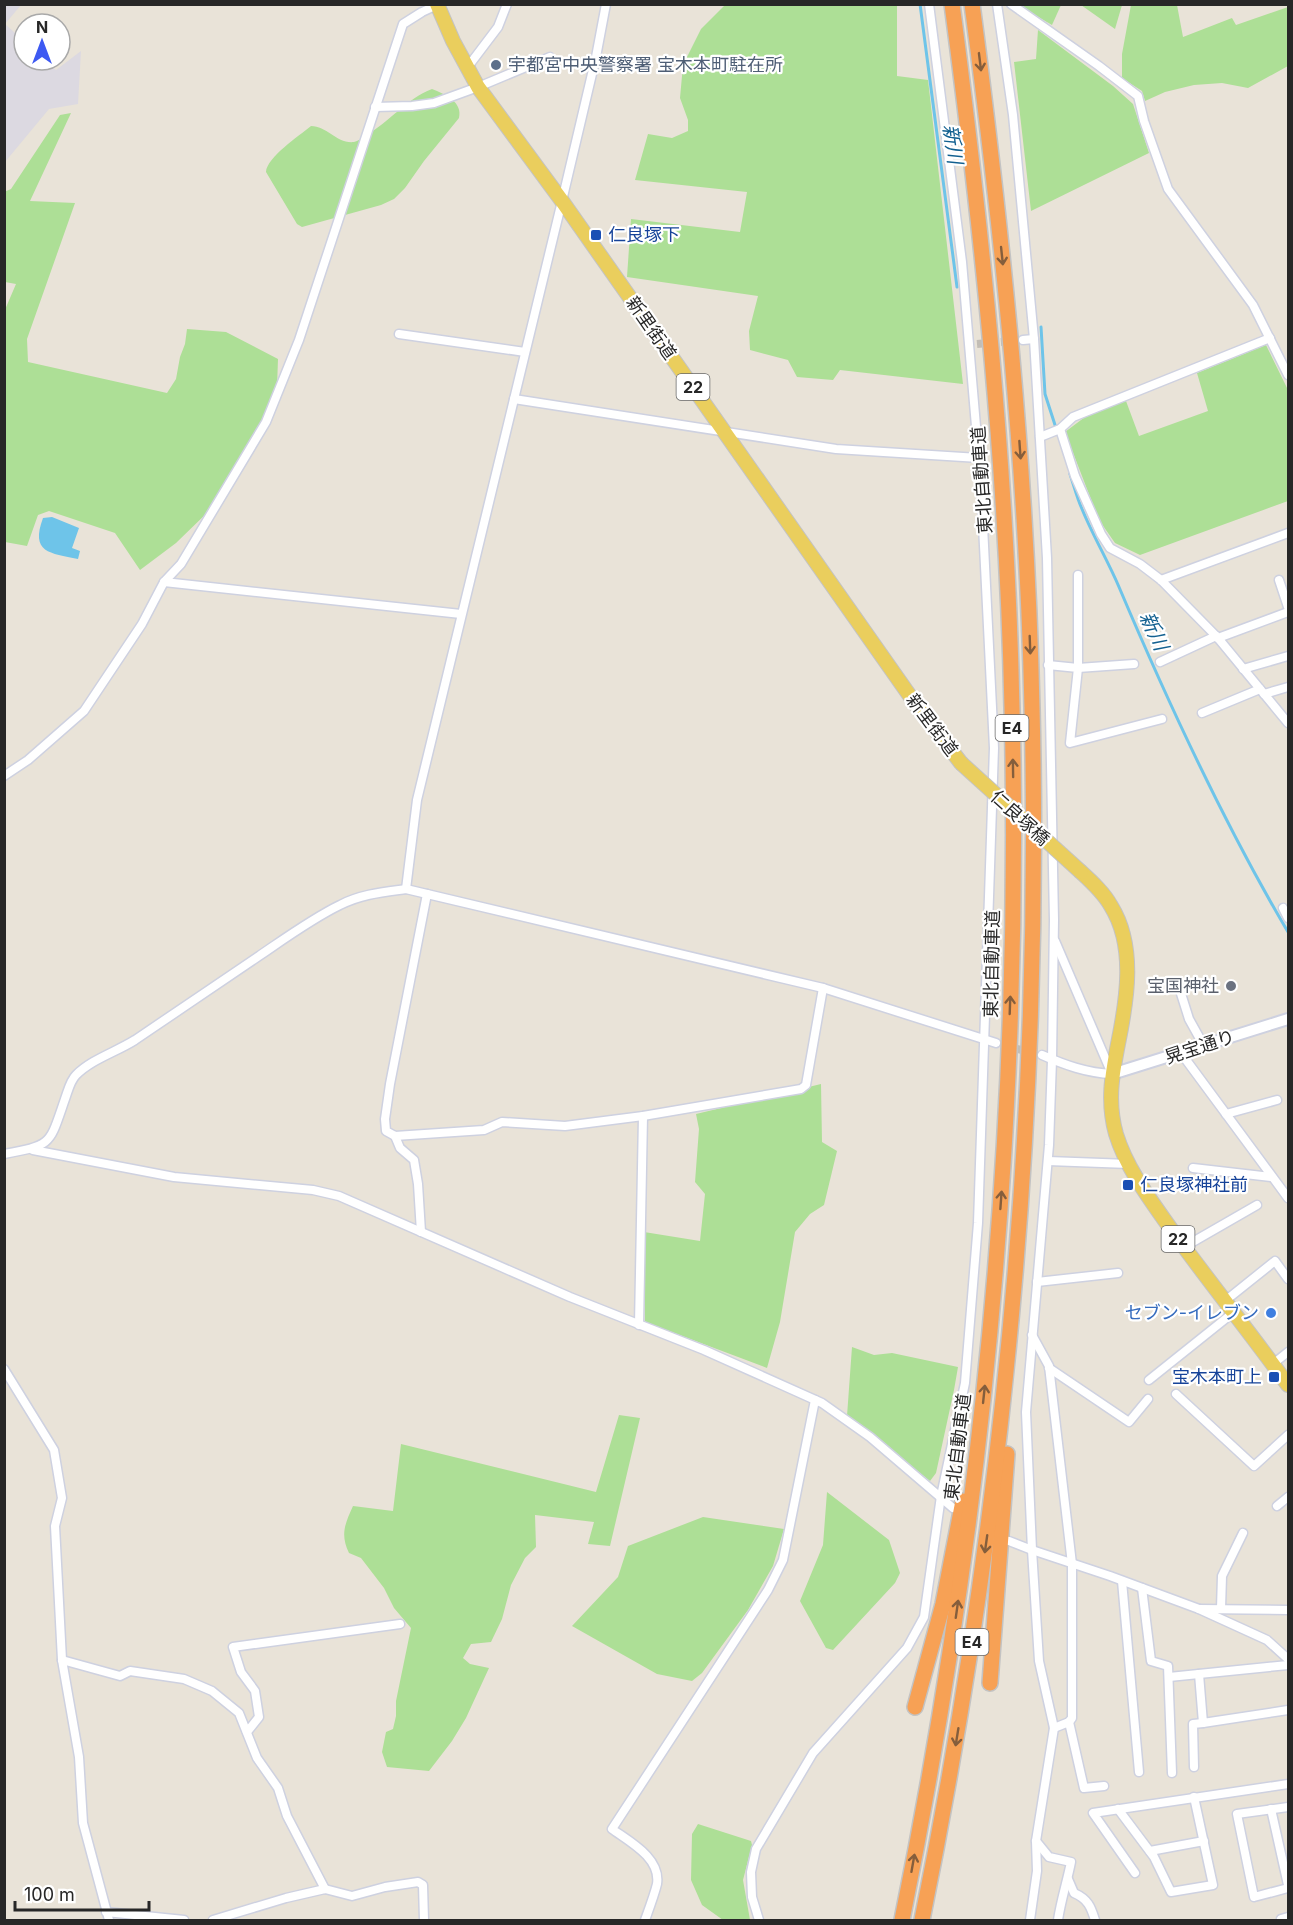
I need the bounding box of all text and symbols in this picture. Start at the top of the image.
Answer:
north arrow [12,12,72,72]
text: N [36,17,48,37]
one-way arrow [974,52,985,72]
place label: 宇都宮中央警察署 宝木本町駐在所 [508,54,783,75]
marker: 宇都宮中央警察署 宝木本町駐在所 [489,58,503,72]
water label: 新川 [938,123,968,167]
place label: 仁良塚下 [608,224,680,245]
marker: 仁良塚下 [589,228,603,242]
one-way arrow [997,246,1008,266]
street label: 新里街道 [622,292,681,363]
road number: 22 [676,374,710,400]
street label: 東北自動車道 [967,425,996,535]
one-way arrow [1014,440,1025,460]
water label: 新川 [1135,608,1174,656]
one-way arrow [1025,635,1036,655]
street label: 新里街道 [902,690,962,760]
road number: E4 [996,715,1028,741]
one-way arrow [1007,759,1019,779]
street label: 仁良塚橋 [987,786,1054,850]
street label: 東北自動車道 [980,910,1003,1018]
place label: 宝国神社 [1147,975,1219,996]
marker: 宝国神社 [1224,979,1238,993]
one-way arrow [1005,996,1016,1016]
street label: 晃宝通り [1162,1025,1237,1068]
place label: 仁良塚神社前 [1140,1174,1248,1195]
marker: 仁良塚神社前 [1121,1178,1135,1192]
one-way arrow [996,1191,1007,1211]
road number: 22 [1162,1226,1194,1252]
place label: セブン-イレブン [1125,1302,1259,1323]
marker: セブン-イレブン [1264,1306,1278,1320]
place label: 宝木本町上 [1172,1366,1262,1387]
marker: 宝木本町上 [1267,1370,1281,1384]
one-way arrow [979,1385,990,1405]
street label: 東北自動車道 [941,1392,975,1502]
one-way arrow [980,1533,991,1553]
one-way arrow [951,1599,962,1619]
road number: E4 [956,1629,988,1655]
one-way arrow [951,1726,962,1746]
one-way arrow [908,1854,919,1873]
scale bar [15,1874,148,1912]
text: 100 m [24,1884,75,1905]

